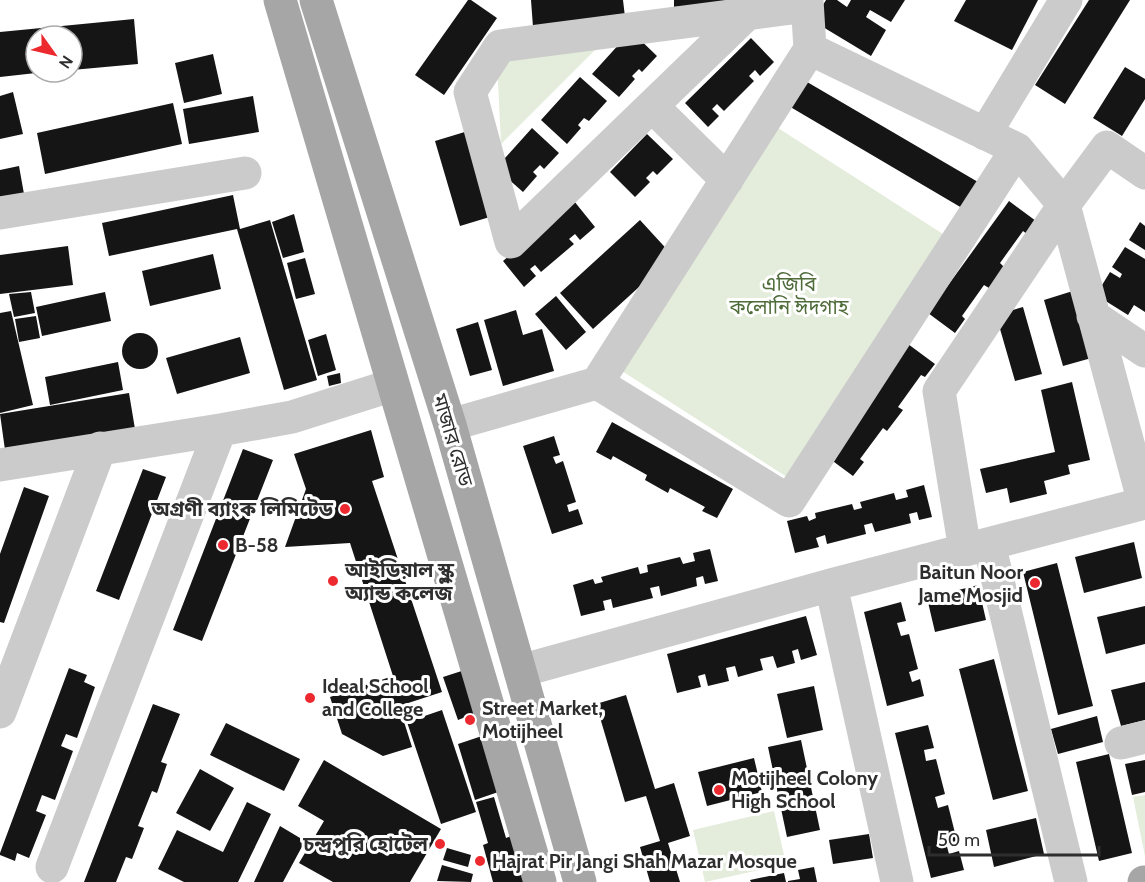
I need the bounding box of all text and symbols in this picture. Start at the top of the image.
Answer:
north arrow [24,24,84,84]
text: N [55,52,77,72]
park label: এজিবি কলোনি ঈদগাহ [729,272,849,319]
street label: মাজার রোড [427,390,479,490]
place label: অগ্রণী ব্যাংক লিমিটেড [150,497,334,521]
marker: অগ্রণী ব্যাংক লিমিটেড [338,502,352,516]
place label: B-58 [235,533,279,557]
marker: B-58 [216,538,230,552]
place label: আইডিয়াল স্কুল অ্যান্ড কলেজ [344,558,455,605]
place label: Baitun Noor Jame Mosjid [917,560,1023,607]
marker: আইডিয়াল স্কুল অ্যান্ড কলেজ [326,574,340,588]
marker: Baitun Noor Jame Mosjid [1028,576,1042,590]
place label: Ideal School and College [322,674,429,721]
marker: Ideal School and College [303,691,317,705]
place label: Street Market, Motijheel [482,696,603,743]
marker: Street Market, Motijheel [463,713,477,727]
place label: Motijheel Colony High School [731,766,878,813]
marker: Motijheel Colony High School [712,783,726,797]
scale bar [929,819,1098,857]
text: 50 m [938,829,980,851]
place label: চন্দ্রপুরি হোটেল [302,832,429,856]
marker: চন্দ্রপুরি হোটেল [433,837,447,851]
place label: Hajrat Pir Jangi Shah Mazar Mosque [492,849,797,873]
marker: Hajrat Pir Jangi Shah Mazar Mosque [473,854,487,868]

